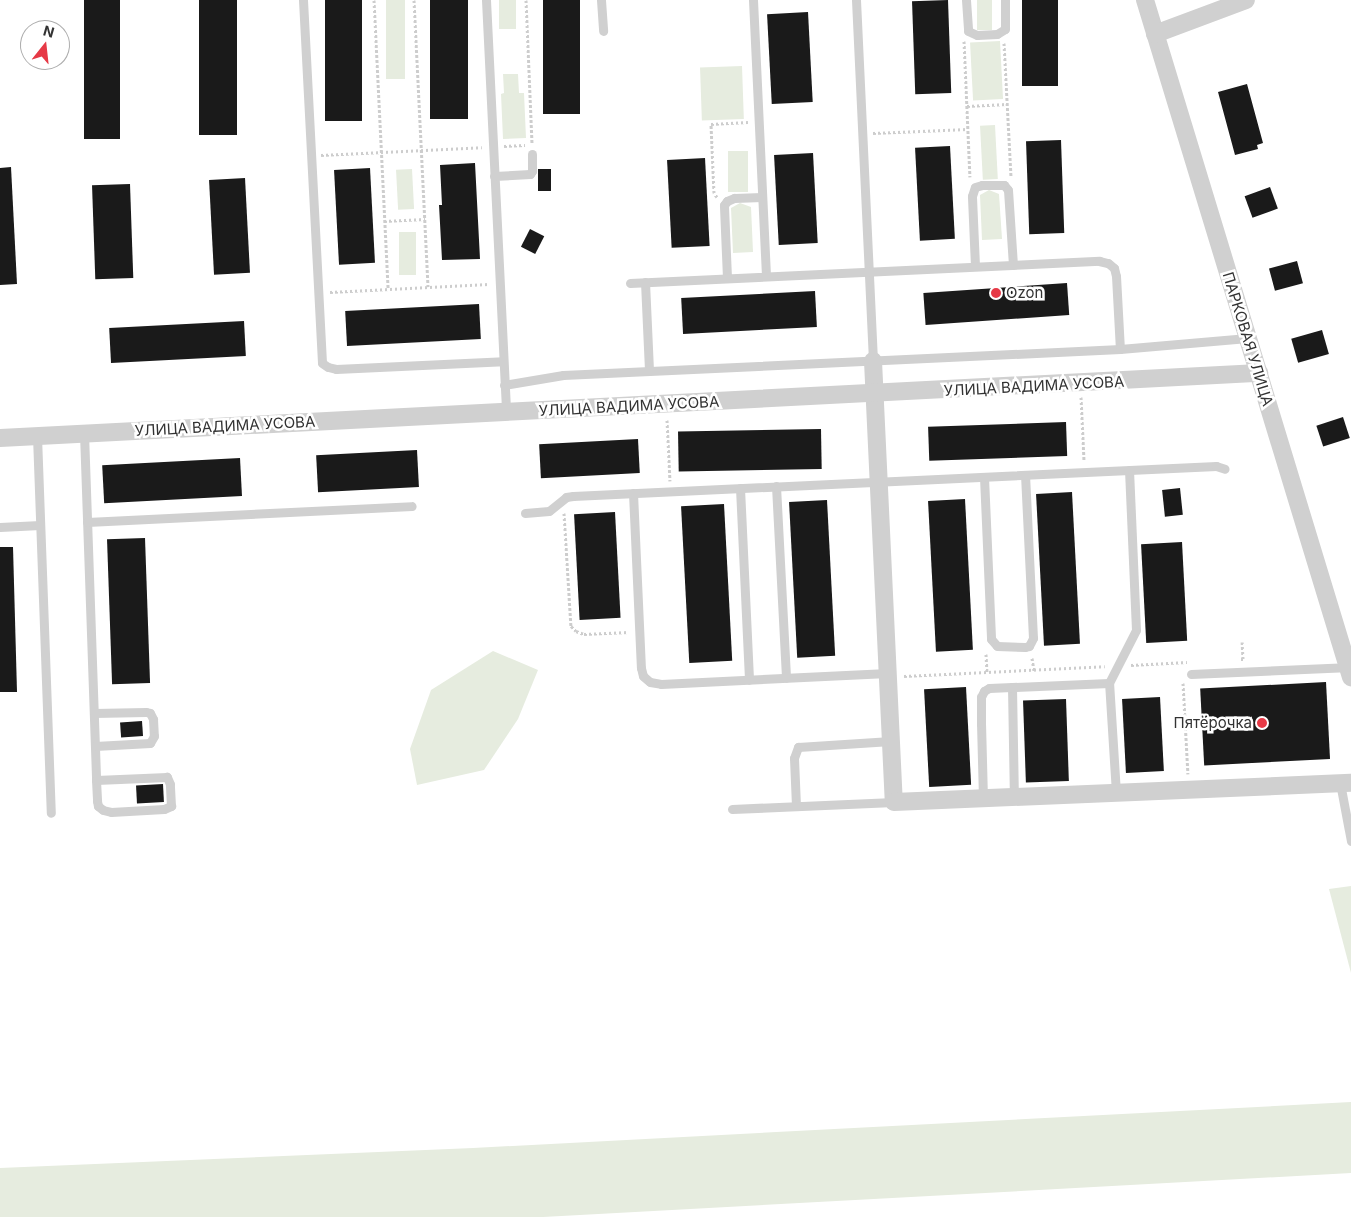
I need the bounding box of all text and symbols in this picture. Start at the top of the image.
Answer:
north arrow [20,20,70,70]
text: N [42,21,56,41]
street label: ПАРКОВАЯ УЛИЦА [1219,270,1277,408]
place label: Ozon [1006,284,1043,302]
marker: Ozon [990,287,1002,299]
street label: УЛИЦА ВАДИМА УСОВА [943,372,1125,400]
street label: УЛИЦА ВАДИМА УСОВА [538,392,720,420]
street label: УЛИЦА ВАДИМА УСОВА [134,412,316,440]
place label: Пятёрочка [1174,714,1252,732]
marker: Пятёрочка [1256,717,1268,729]

